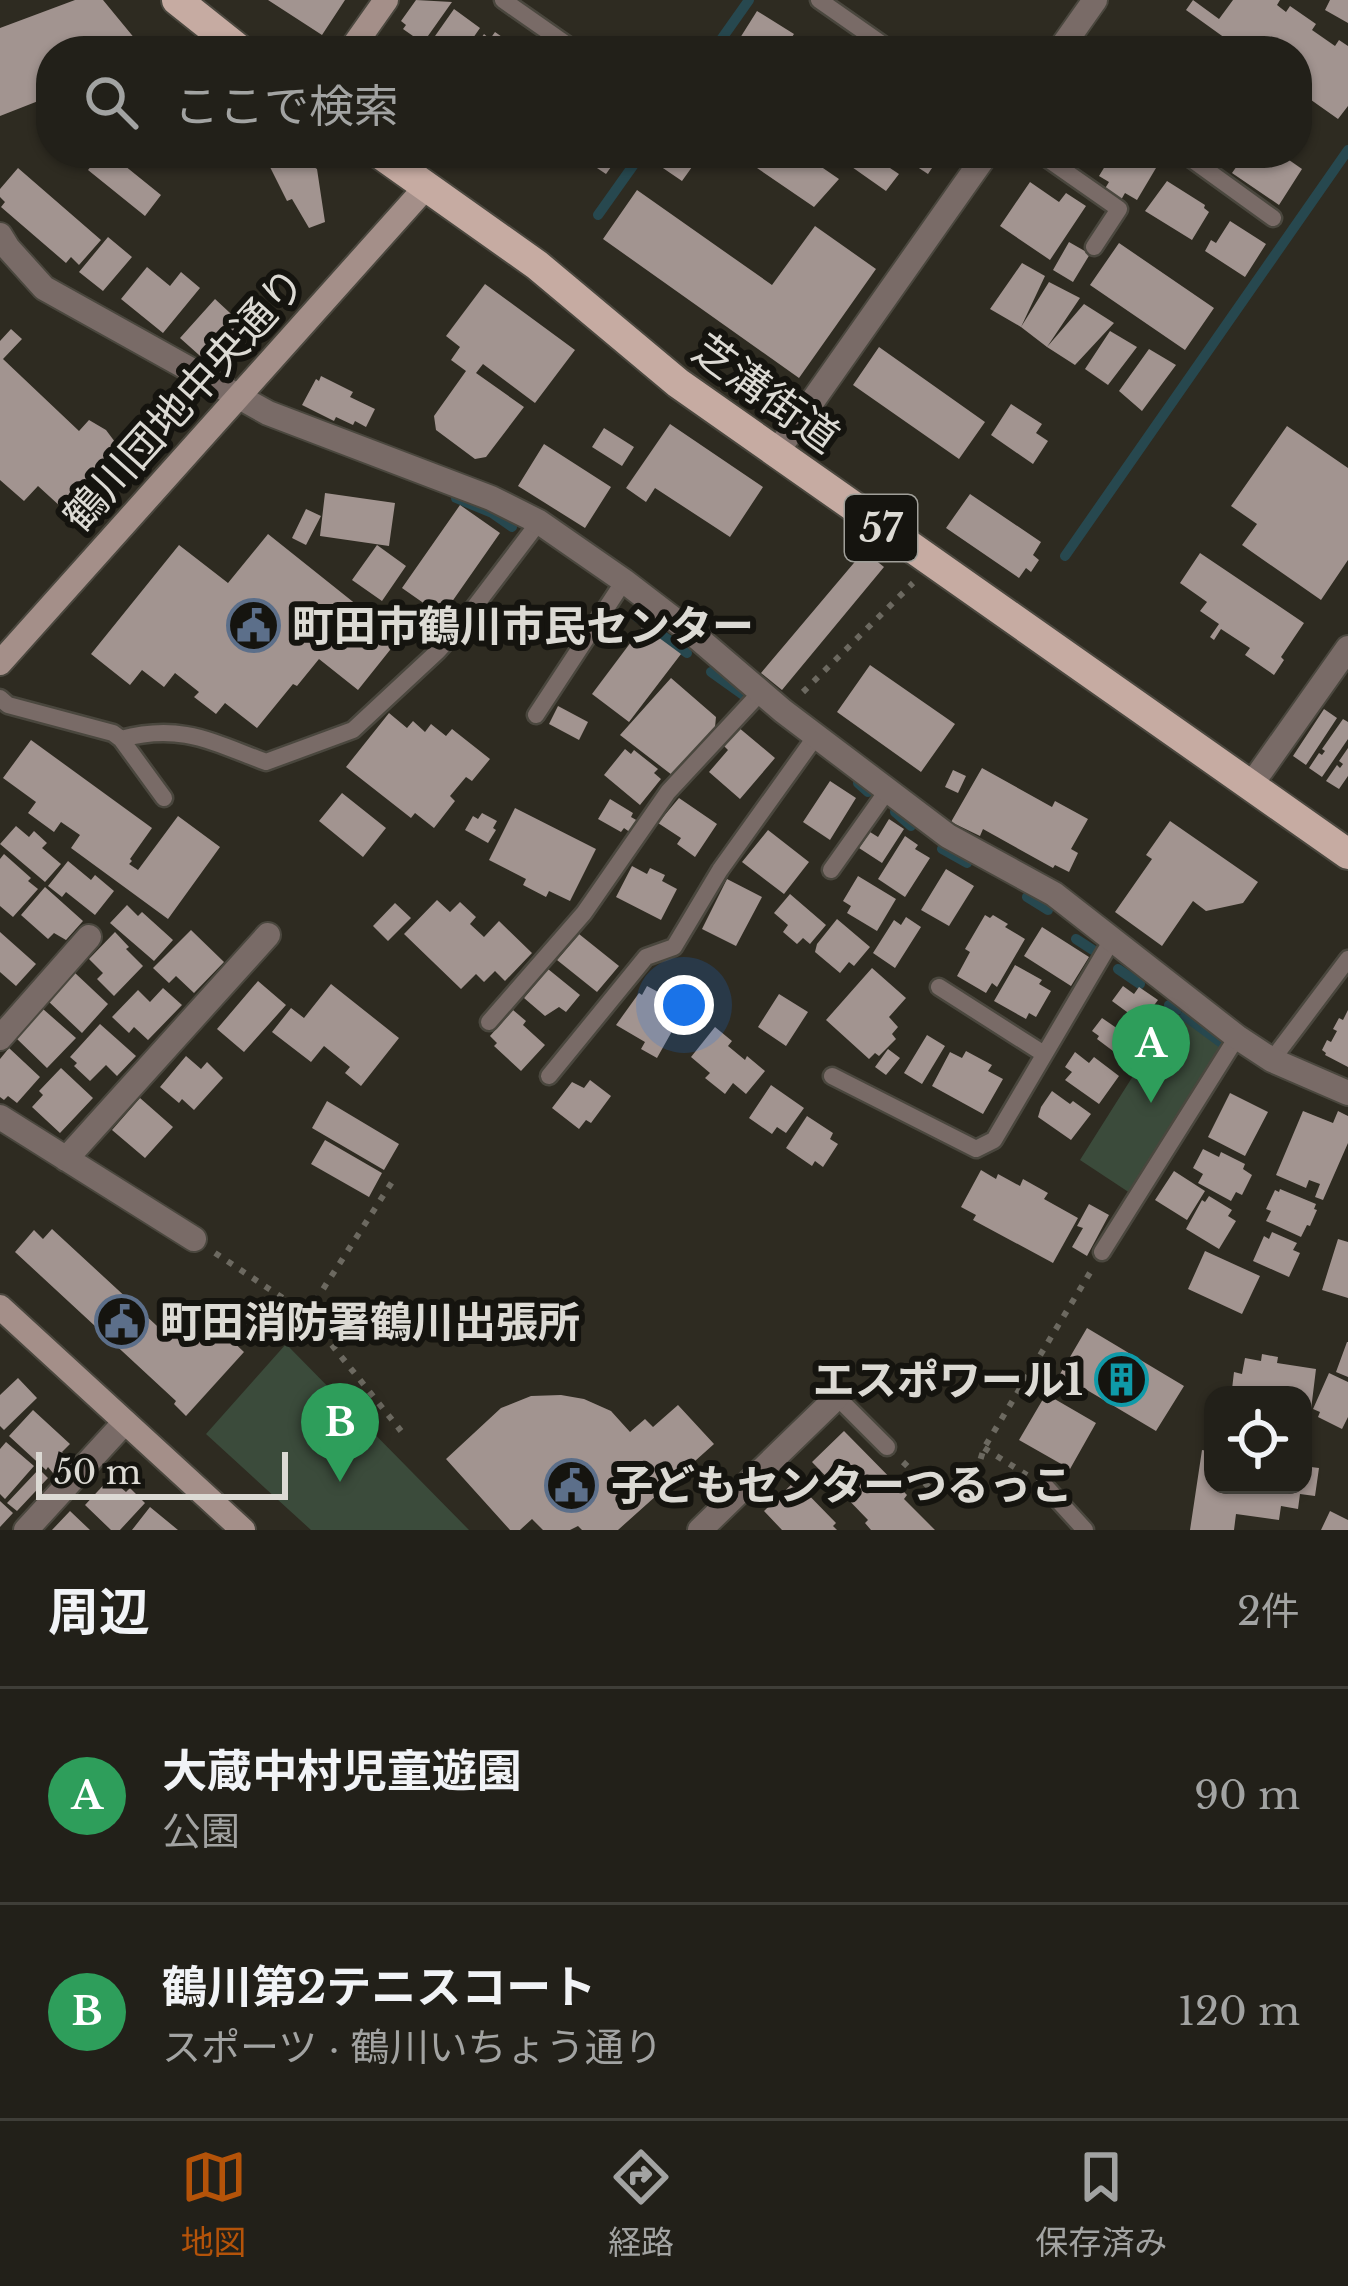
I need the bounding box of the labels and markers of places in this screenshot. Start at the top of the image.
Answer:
public building icon: 町田市鶴川市民センター [225,598,281,654]
place label: 町田市鶴川市民センター [292,600,754,652]
pin: A [1112,1004,1190,1103]
public building icon: 町田消防署鶴川出張所 [93,1294,149,1350]
place label: 町田消防署鶴川出張所 [160,1296,580,1348]
building icon: エスポワール1 [1094,1352,1150,1408]
place label: エスポワール1 [813,1354,1083,1406]
pin: B [301,1383,379,1482]
public building icon: 子どもセンターつるっこ [544,1457,600,1513]
place label: 子どもセンターつるっこ [611,1459,1073,1511]

